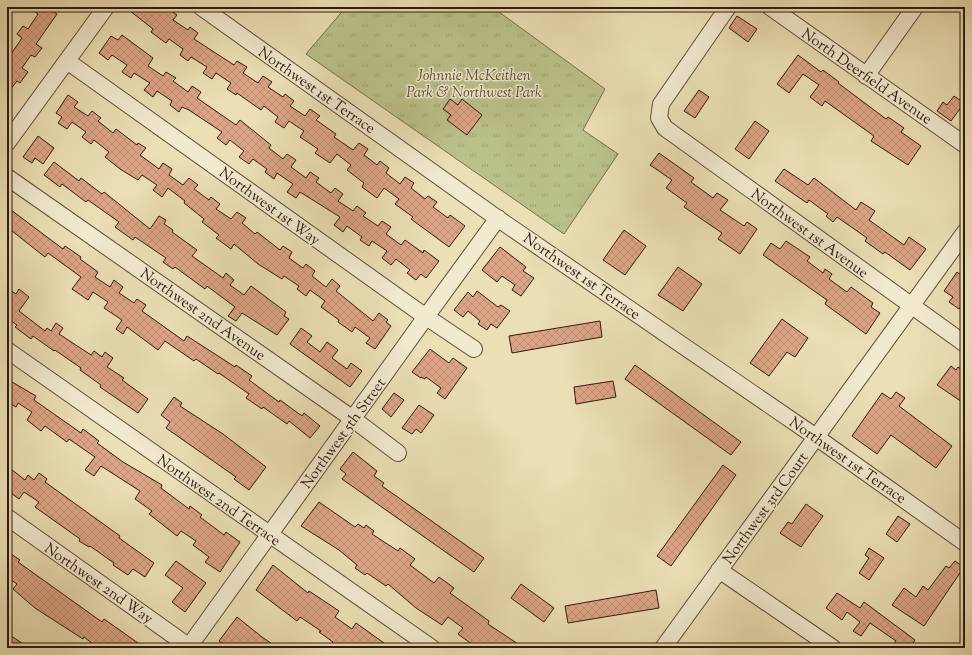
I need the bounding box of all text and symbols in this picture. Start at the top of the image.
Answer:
street label: North Deerfield Avenue [797,24,936,130]
street label: Northwest 1st Terrace [253,43,379,140]
park label: Johnnie McKeithen Park & Northwest Park [406,66,542,104]
street label: Northwest 1st Way [214,163,325,251]
street label: Northwest 1st Avenue [746,184,872,284]
street label: Northwest 1st Terrace [518,229,644,326]
street label: Northwest 2nd Avenue [135,264,269,367]
street label: Northwest 5th Street [297,374,392,494]
street label: Northwest 1st Terrace [784,413,910,510]
street label: Northwest 3rd Court [718,449,814,569]
street label: Northwest 2nd Terrace [152,451,284,552]
street label: Northwest 2nd Way [39,539,157,630]

